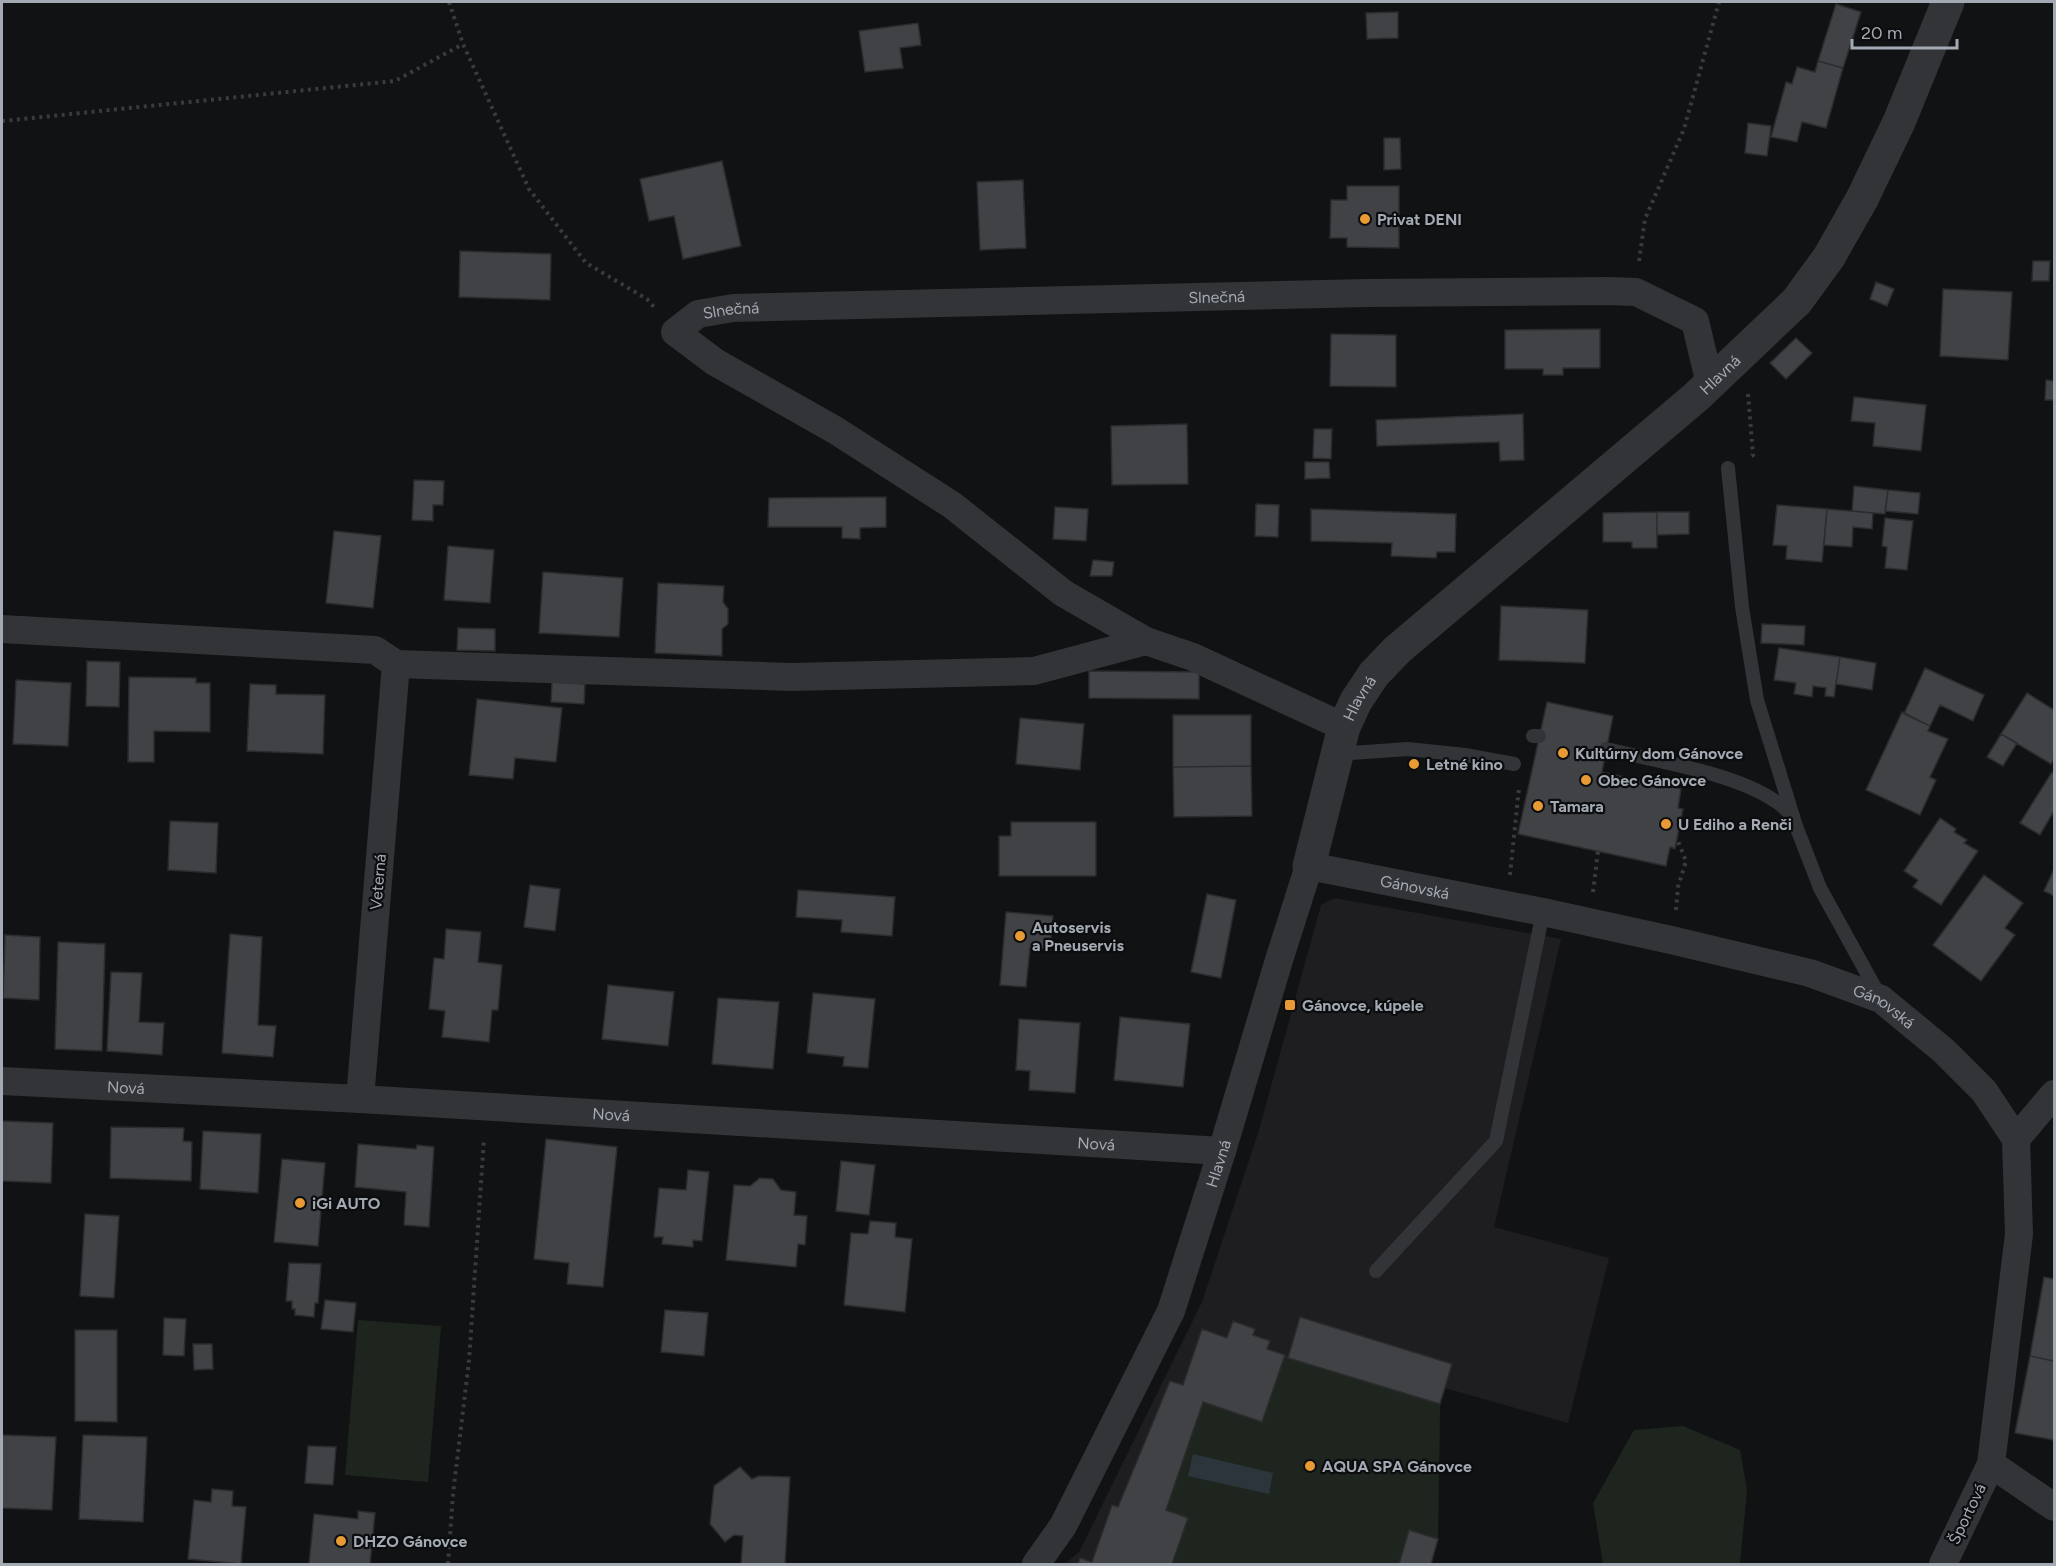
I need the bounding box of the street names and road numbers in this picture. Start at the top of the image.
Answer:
street label: Slnečná [1188,286,1245,307]
street label: Slnečná [701,298,759,323]
street label: Hlavná [1695,351,1744,398]
street label: Hlavná [1339,672,1380,724]
street label: Veterná [366,853,390,911]
street label: Gánovská [1379,871,1451,903]
street label: Gánovská [1850,980,1919,1032]
street label: Nová [107,1077,145,1098]
street label: Nová [592,1104,631,1125]
street label: Nová [1077,1133,1116,1154]
street label: Hlavná [1202,1137,1234,1190]
street label: Športová [1944,1480,1990,1548]

